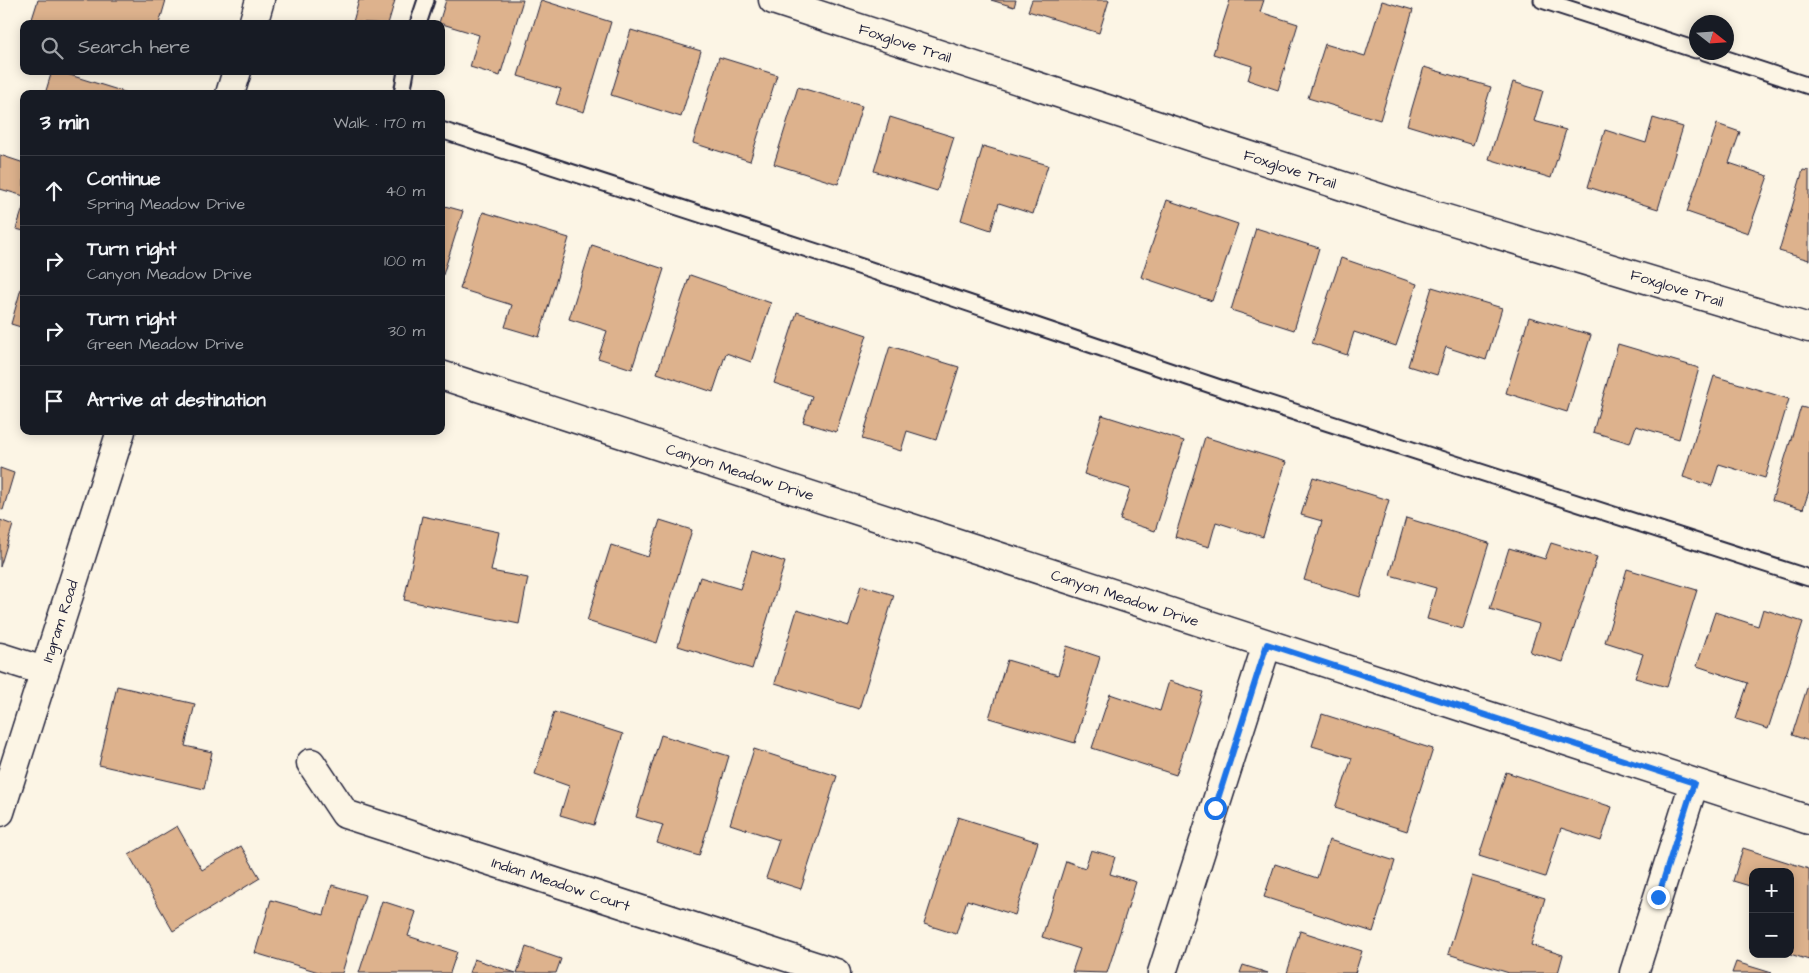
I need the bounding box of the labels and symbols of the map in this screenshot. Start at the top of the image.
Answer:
north arrow [1689,15,1734,60]
street label: Foxglove Trail [856,19,954,69]
street label: Foxglove Trail [1241,145,1339,195]
street label: Foxglove Trail [1627,264,1726,314]
street label: Canyon Meadow Drive [663,439,817,507]
street label: Canyon Meadow Drive [1048,565,1202,633]
street label: Ingram Road [37,577,85,665]
route start [1204,797,1227,820]
street label: Indian Meadow Court [489,852,633,917]
route end [1647,886,1670,909]

